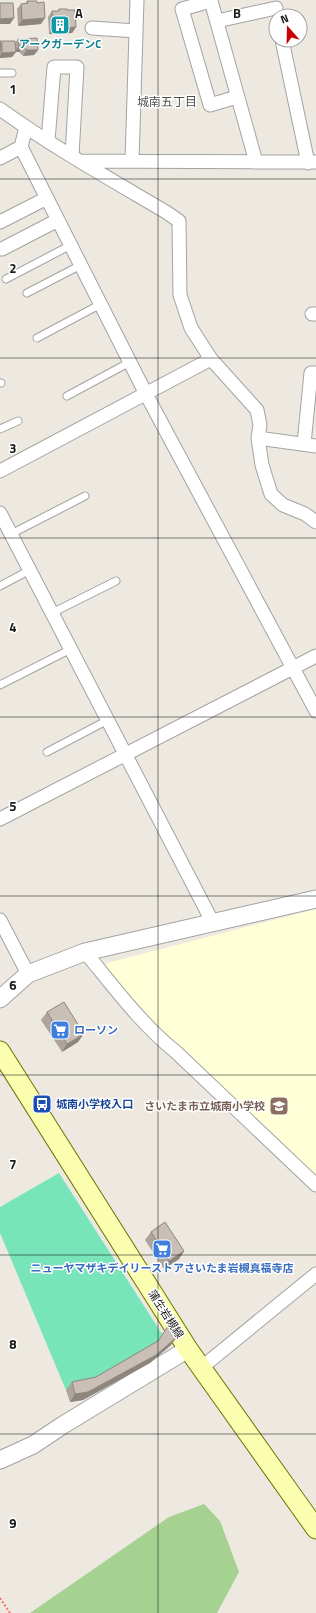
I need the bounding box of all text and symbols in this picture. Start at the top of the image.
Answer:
text: A [75,3,83,23]
text: B [233,3,241,23]
north arrow [268,8,308,48]
text: N [278,10,291,27]
building icon: アークガーデンC [49,14,71,36]
place label: アークガーデンC [19,36,101,52]
text: 1 [9,79,17,99]
district label: 城南五丁目 [137,92,197,111]
text: 2 [9,258,17,278]
text: 3 [9,438,17,458]
text: 4 [9,617,17,637]
text: 5 [9,796,17,816]
text: 6 [9,975,17,995]
supermarket icon: ローソン [49,1019,71,1041]
place label: ローソン [74,1022,118,1038]
bus stop icon: 城南小学校入口 [31,1093,53,1115]
school or university icon: さいたま市立城南小学校 [268,1095,290,1117]
place label: 城南小学校入口 [56,1096,133,1112]
place label: さいたま市立城南小学校 [144,1098,265,1114]
text: 7 [9,1154,17,1174]
supermarket icon: ニューヤマザキデイリーストアさいたま岩槻真福寺店 [151,1238,173,1260]
place label: ニューヤマザキデイリーストアさいたま岩槻真福寺店 [30,1260,294,1276]
street label: 蒲生岩槻線 [144,1287,188,1341]
text: 8 [9,1334,17,1354]
text: 9 [9,1513,17,1533]

